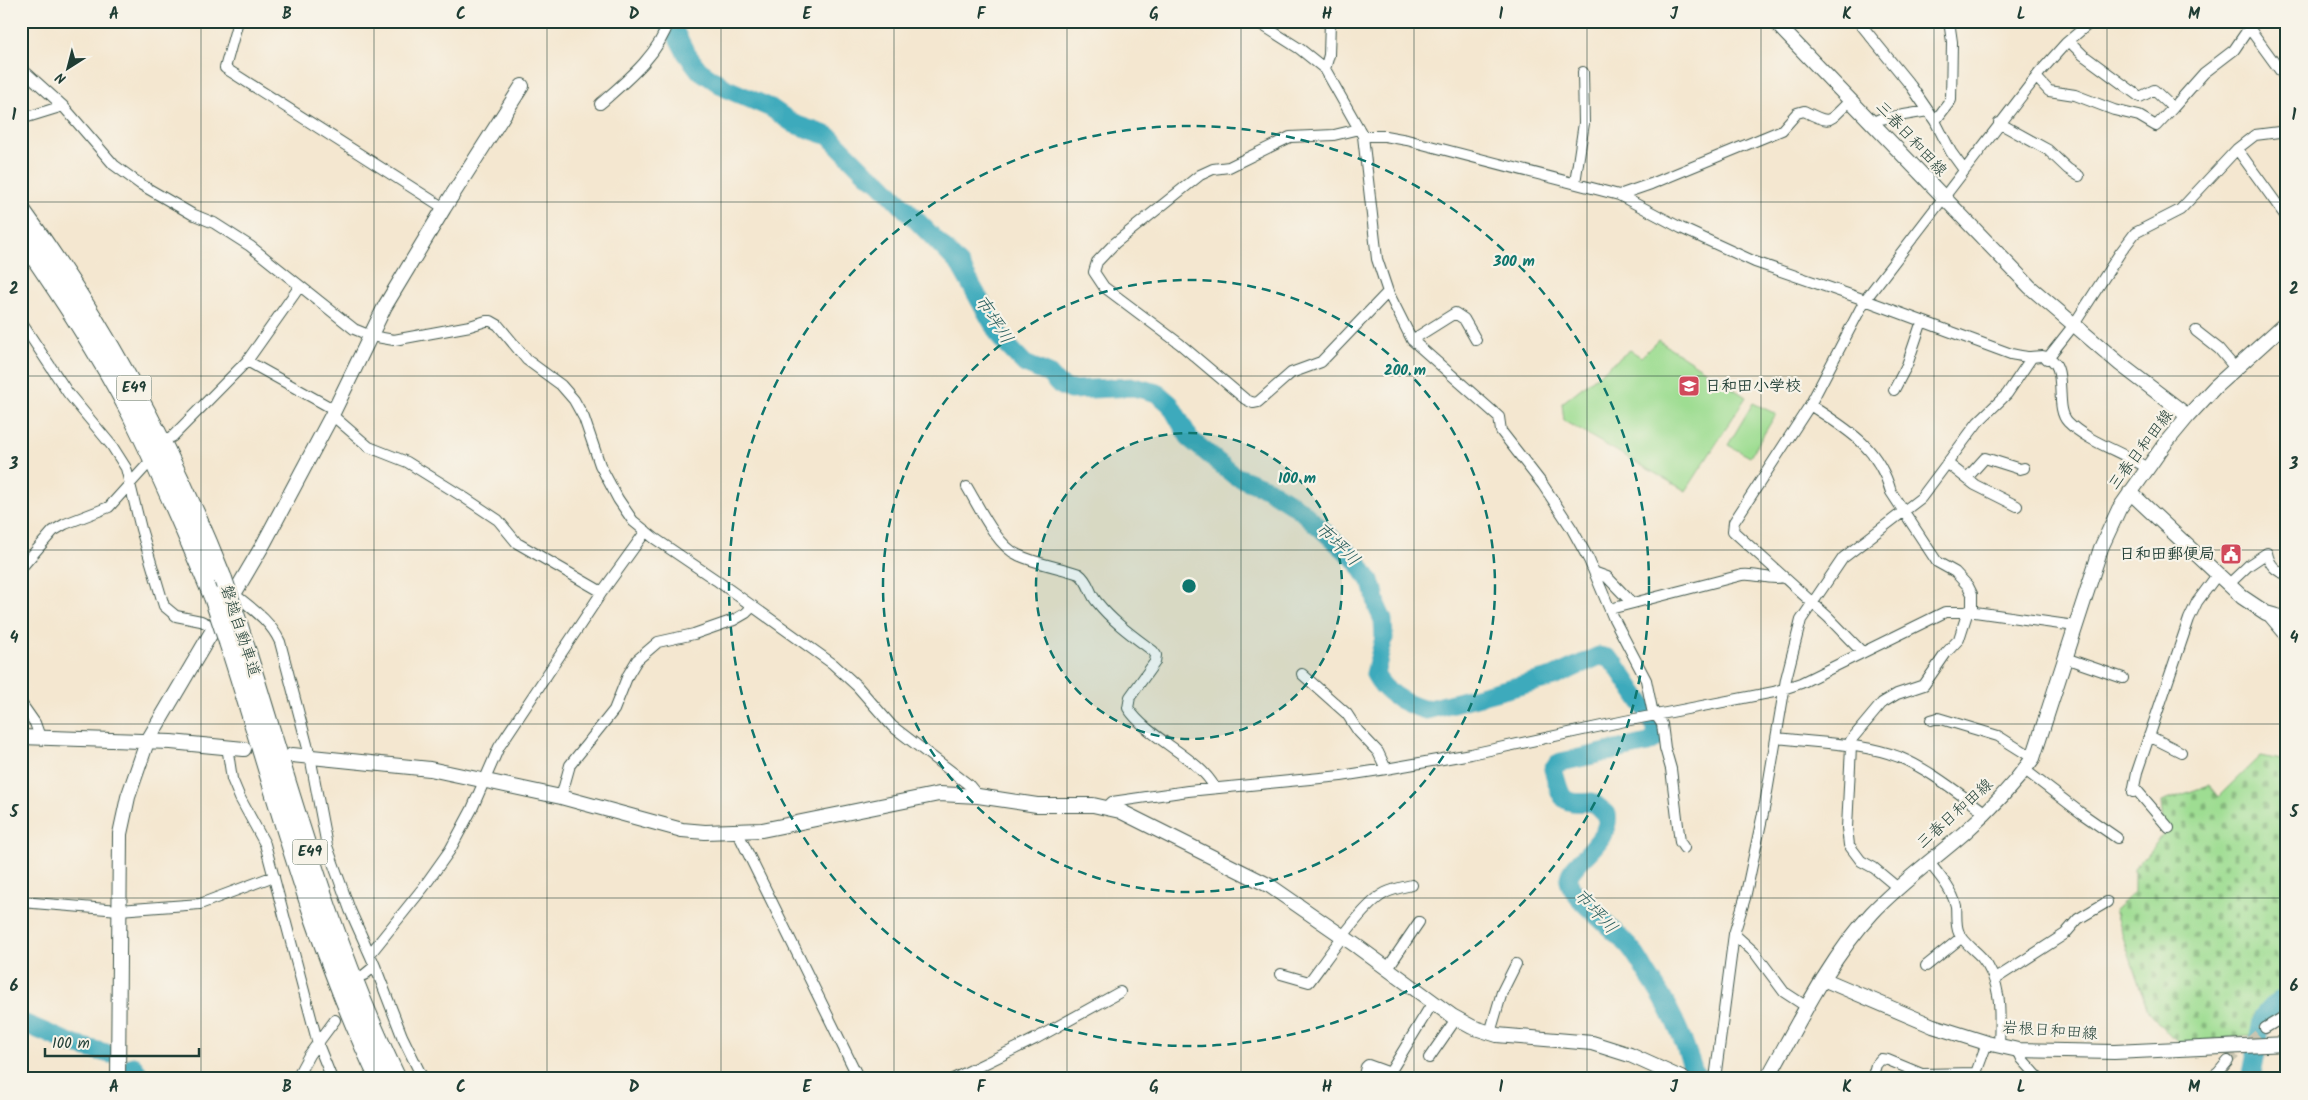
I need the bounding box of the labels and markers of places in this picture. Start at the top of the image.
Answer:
school or university icon: 日和田小学校 [1677,374,1701,398]
place label: 日和田小学校 [1705,374,1801,399]
place label: 日和田郵便局 [2119,542,2215,567]
public building icon: 日和田郵便局 [2219,542,2243,566]
centre of rings [1180,577,1198,595]

